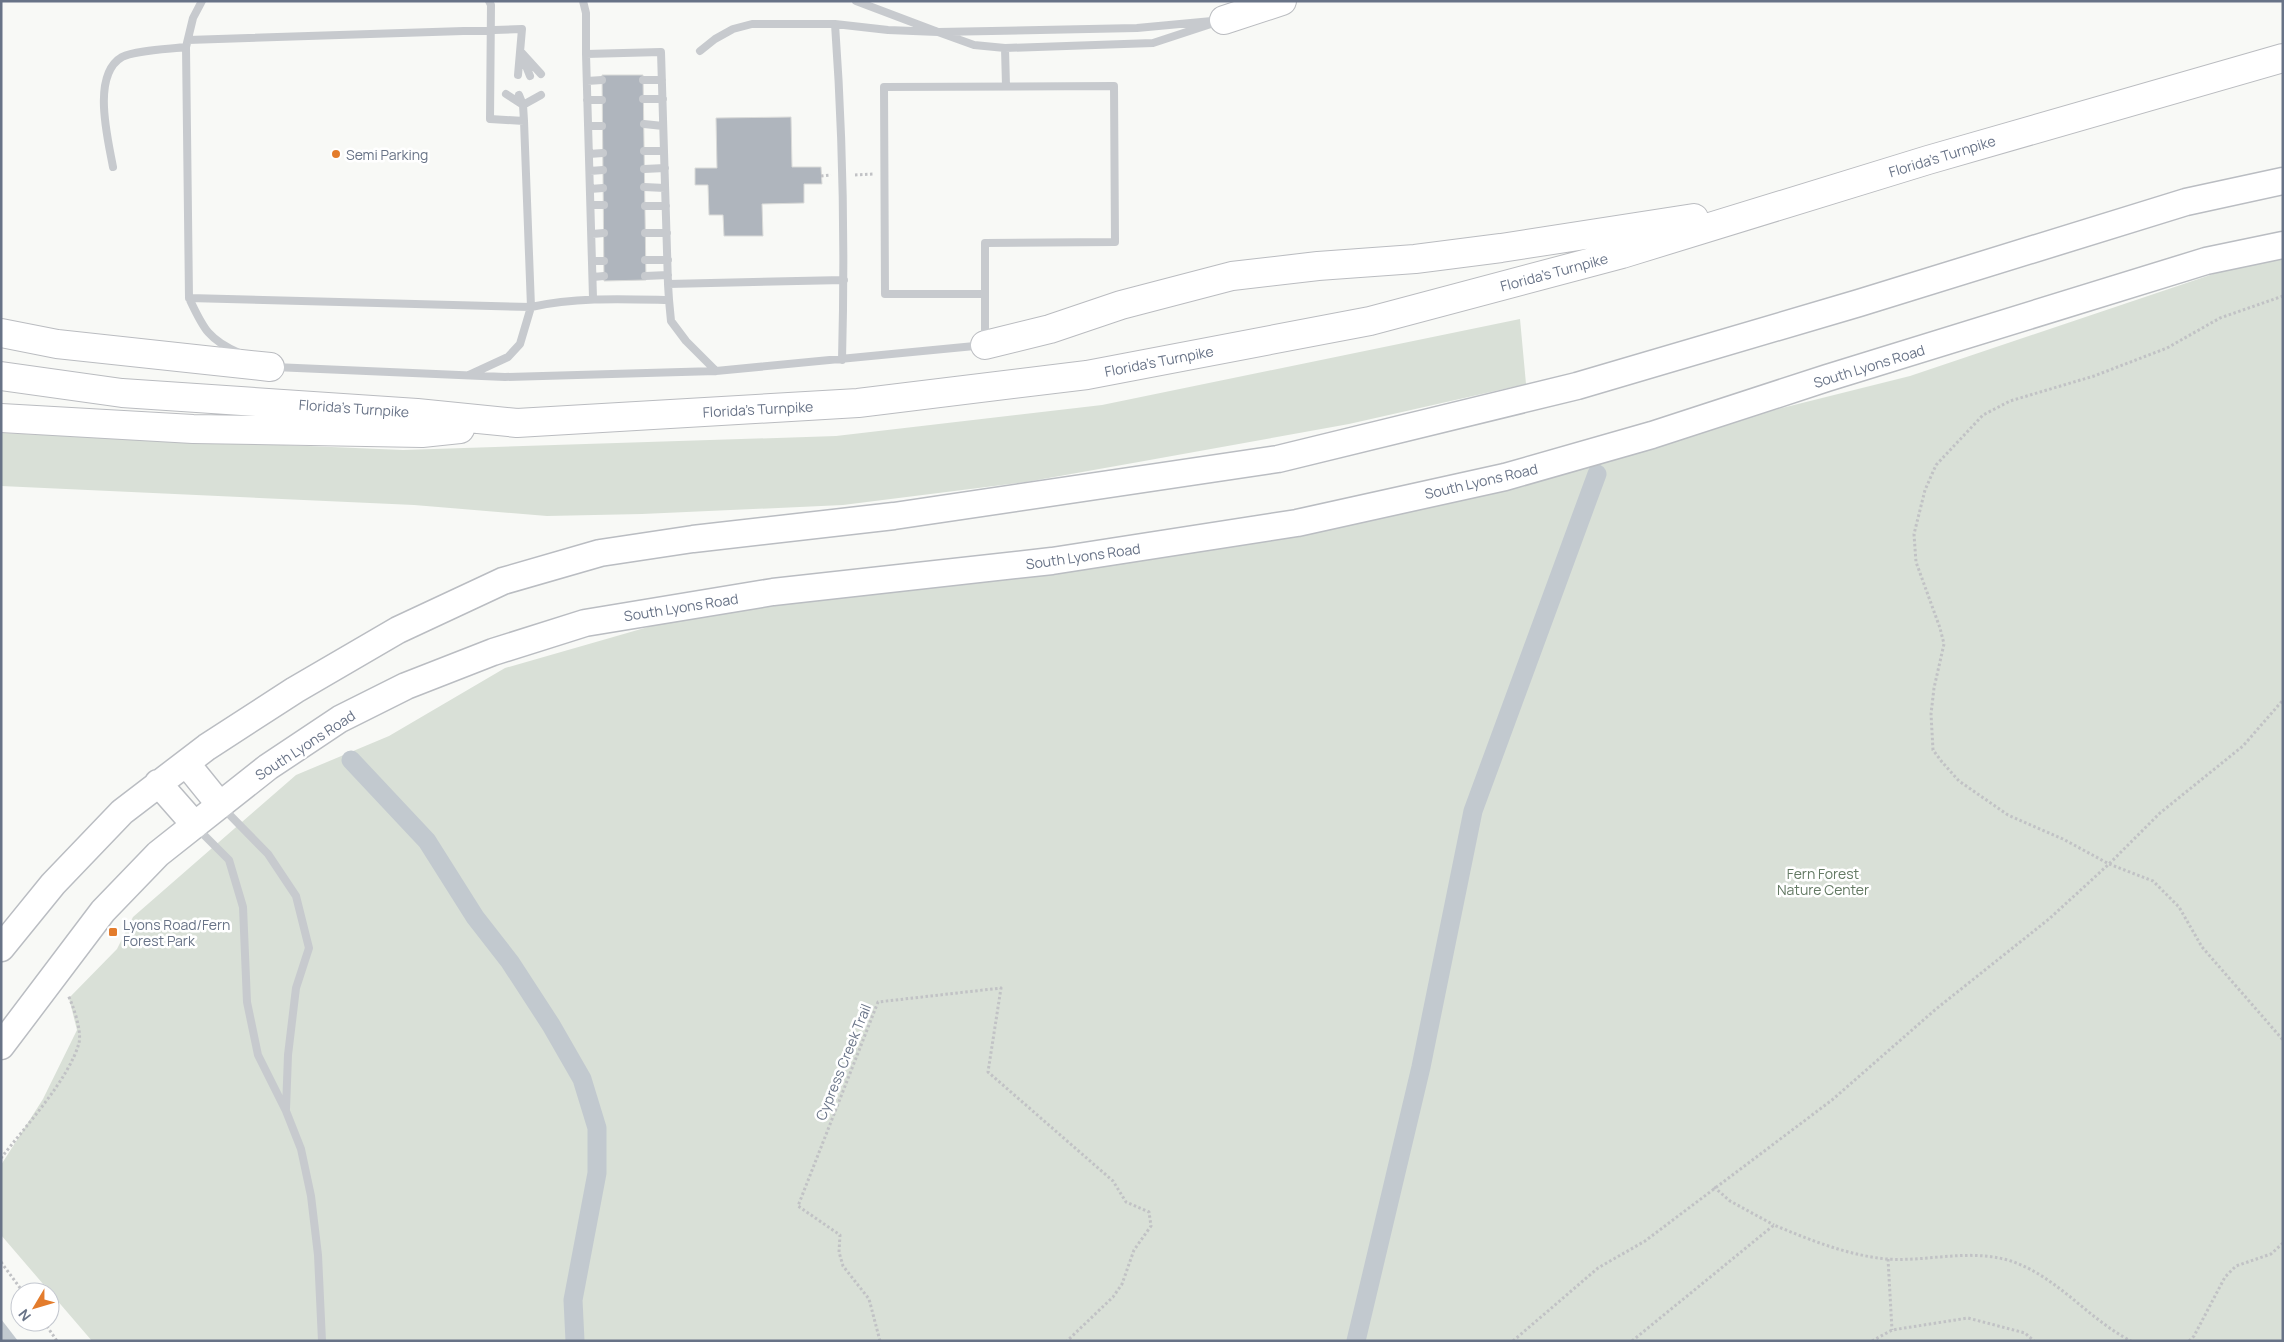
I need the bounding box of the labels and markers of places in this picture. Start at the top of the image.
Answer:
place label: Semi Parking [346,145,428,164]
marker: Semi Parking [330,148,342,160]
place label: Lyons Road/Fern Forest Park [123,915,230,950]
marker: Lyons Road/Fern Forest Park [107,926,119,938]

